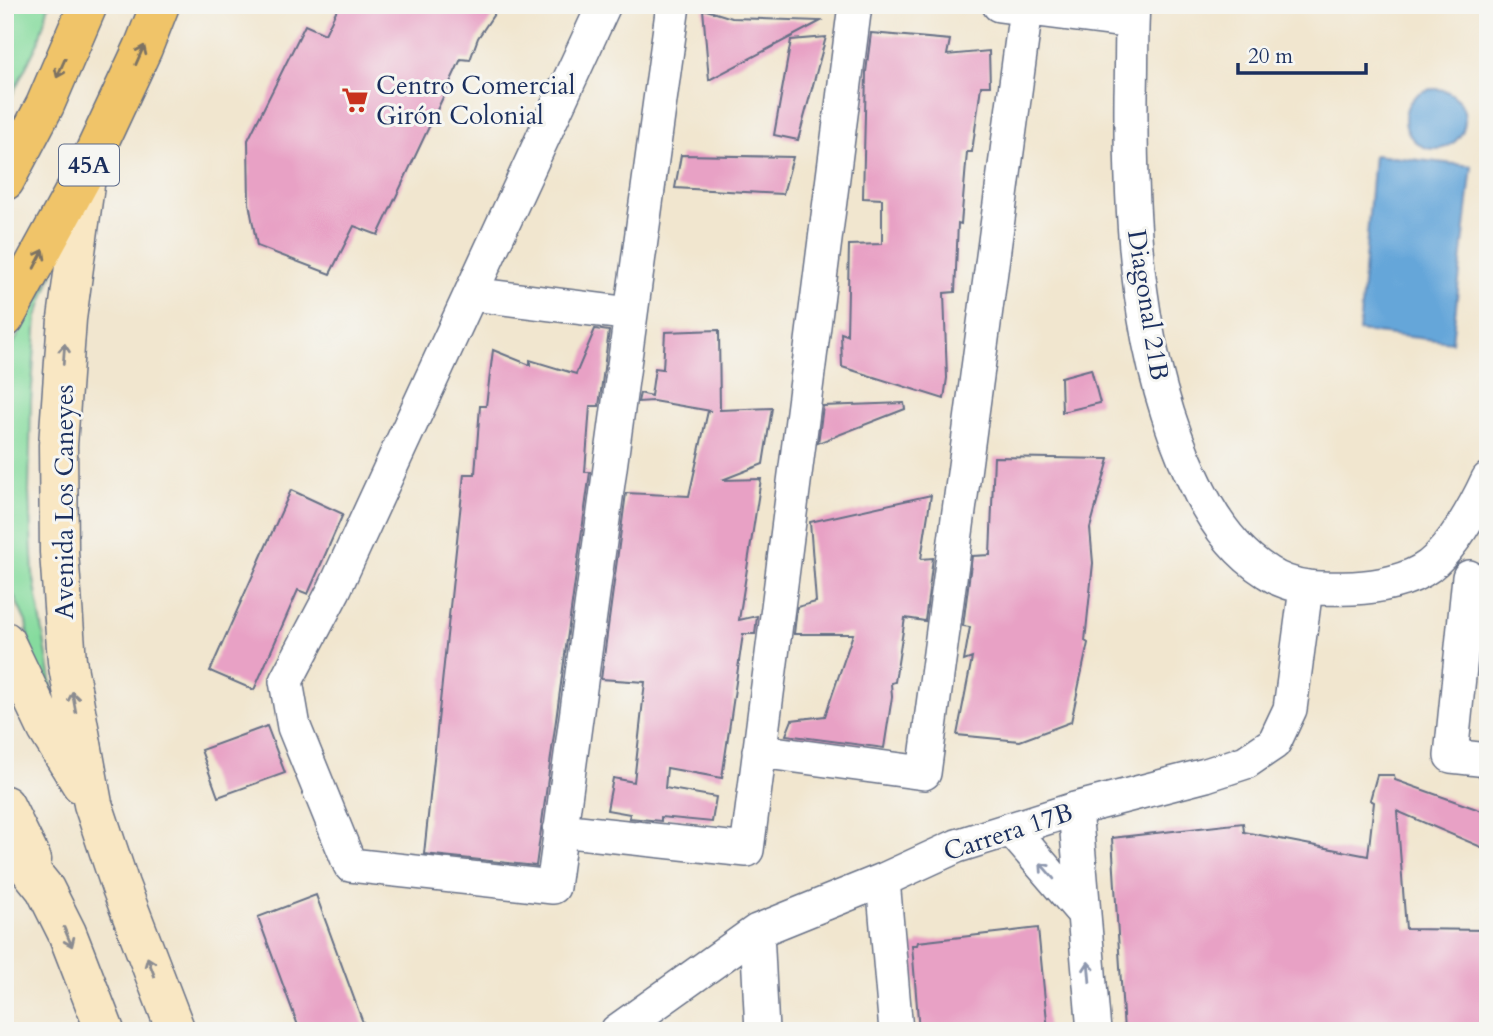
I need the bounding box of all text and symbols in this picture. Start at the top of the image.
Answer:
scale bar [1238,32,1365,76]
text: 20 m [1248,42,1293,71]
one-way arrow [134,44,147,66]
one-way arrow [54,57,67,78]
place label: Centro Comercial Girón Colonial [376,68,576,133]
supermarket icon: Centro Comercial Girón Colonial [340,85,370,115]
road number: 45A [59,145,119,186]
street label: Diagonal 21B [1119,227,1177,383]
one-way arrow [32,249,46,269]
one-way arrow [58,343,71,365]
street label: Avenida Los Caneyes [47,384,82,620]
one-way arrow [67,691,80,714]
street label: Carrera 17B [939,795,1077,869]
one-way arrow [1039,863,1055,881]
one-way arrow [63,926,76,948]
one-way arrow [144,956,157,978]
one-way arrow [1082,962,1095,984]

